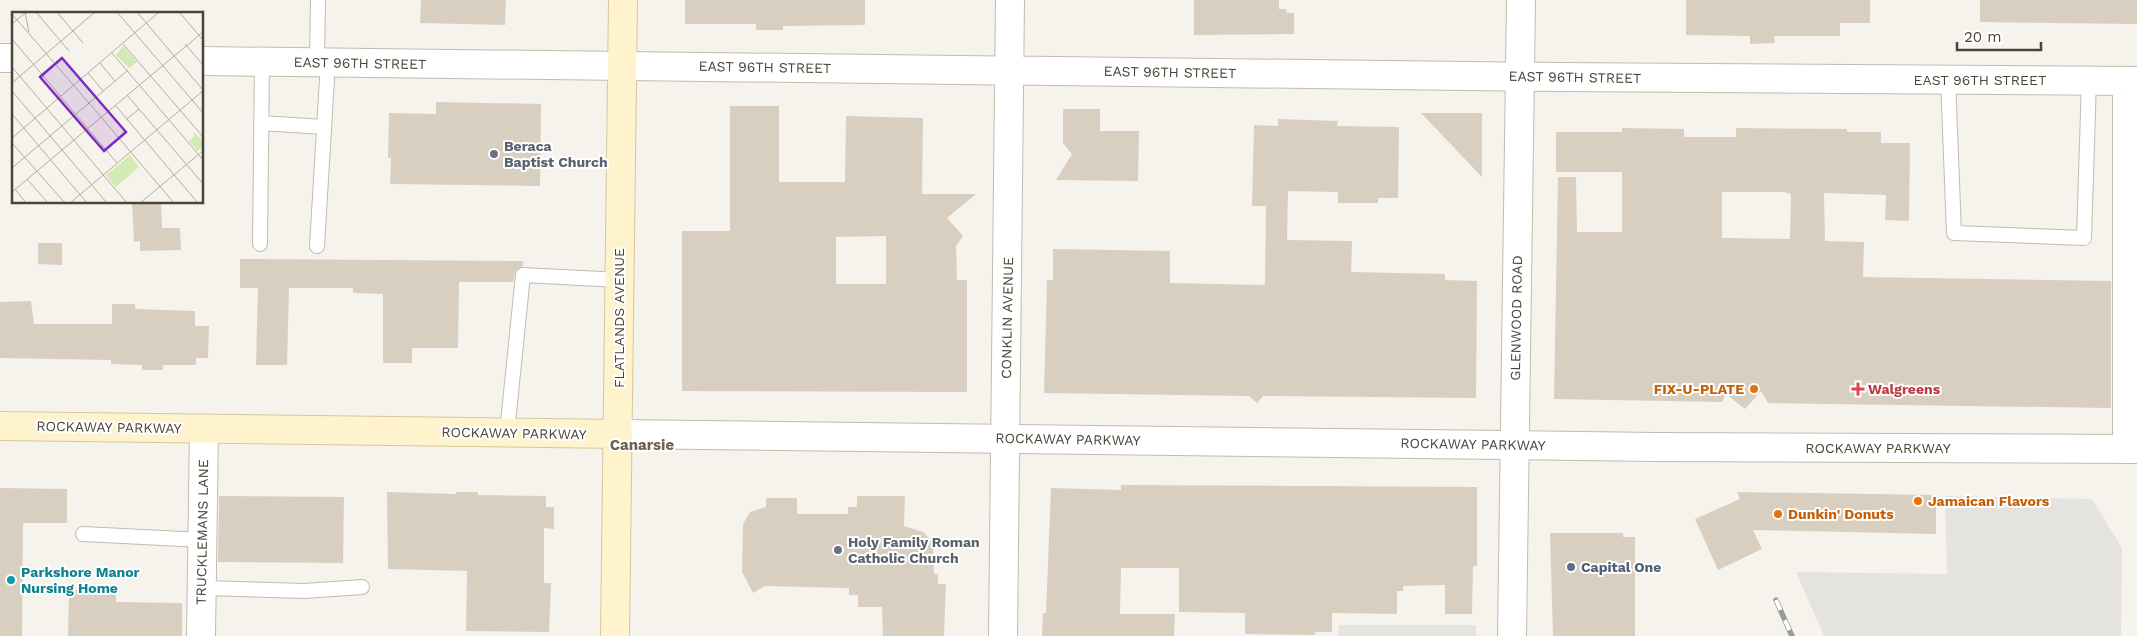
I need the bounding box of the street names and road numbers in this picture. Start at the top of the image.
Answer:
street label: EAST 96TH STREET [293,54,427,72]
street label: EAST 96TH STREET [698,58,832,76]
street label: EAST 96TH STREET [1103,63,1237,81]
street label: EAST 96TH STREET [1508,68,1642,86]
street label: EAST 96TH STREET [1914,72,2047,88]
street label: FLATLANDS AVENUE [611,248,627,388]
street label: GLENWOOD ROAD [1507,255,1525,381]
street label: CONKLIN AVENUE [998,257,1016,379]
street label: ROCKAWAY PARKWAY [36,418,182,436]
street label: ROCKAWAY PARKWAY [441,424,587,442]
street label: ROCKAWAY PARKWAY [995,430,1141,448]
street label: ROCKAWAY PARKWAY [1400,435,1546,453]
street label: ROCKAWAY PARKWAY [1805,440,1951,456]
street label: TRUCKLEMANS LANE [193,459,211,605]

